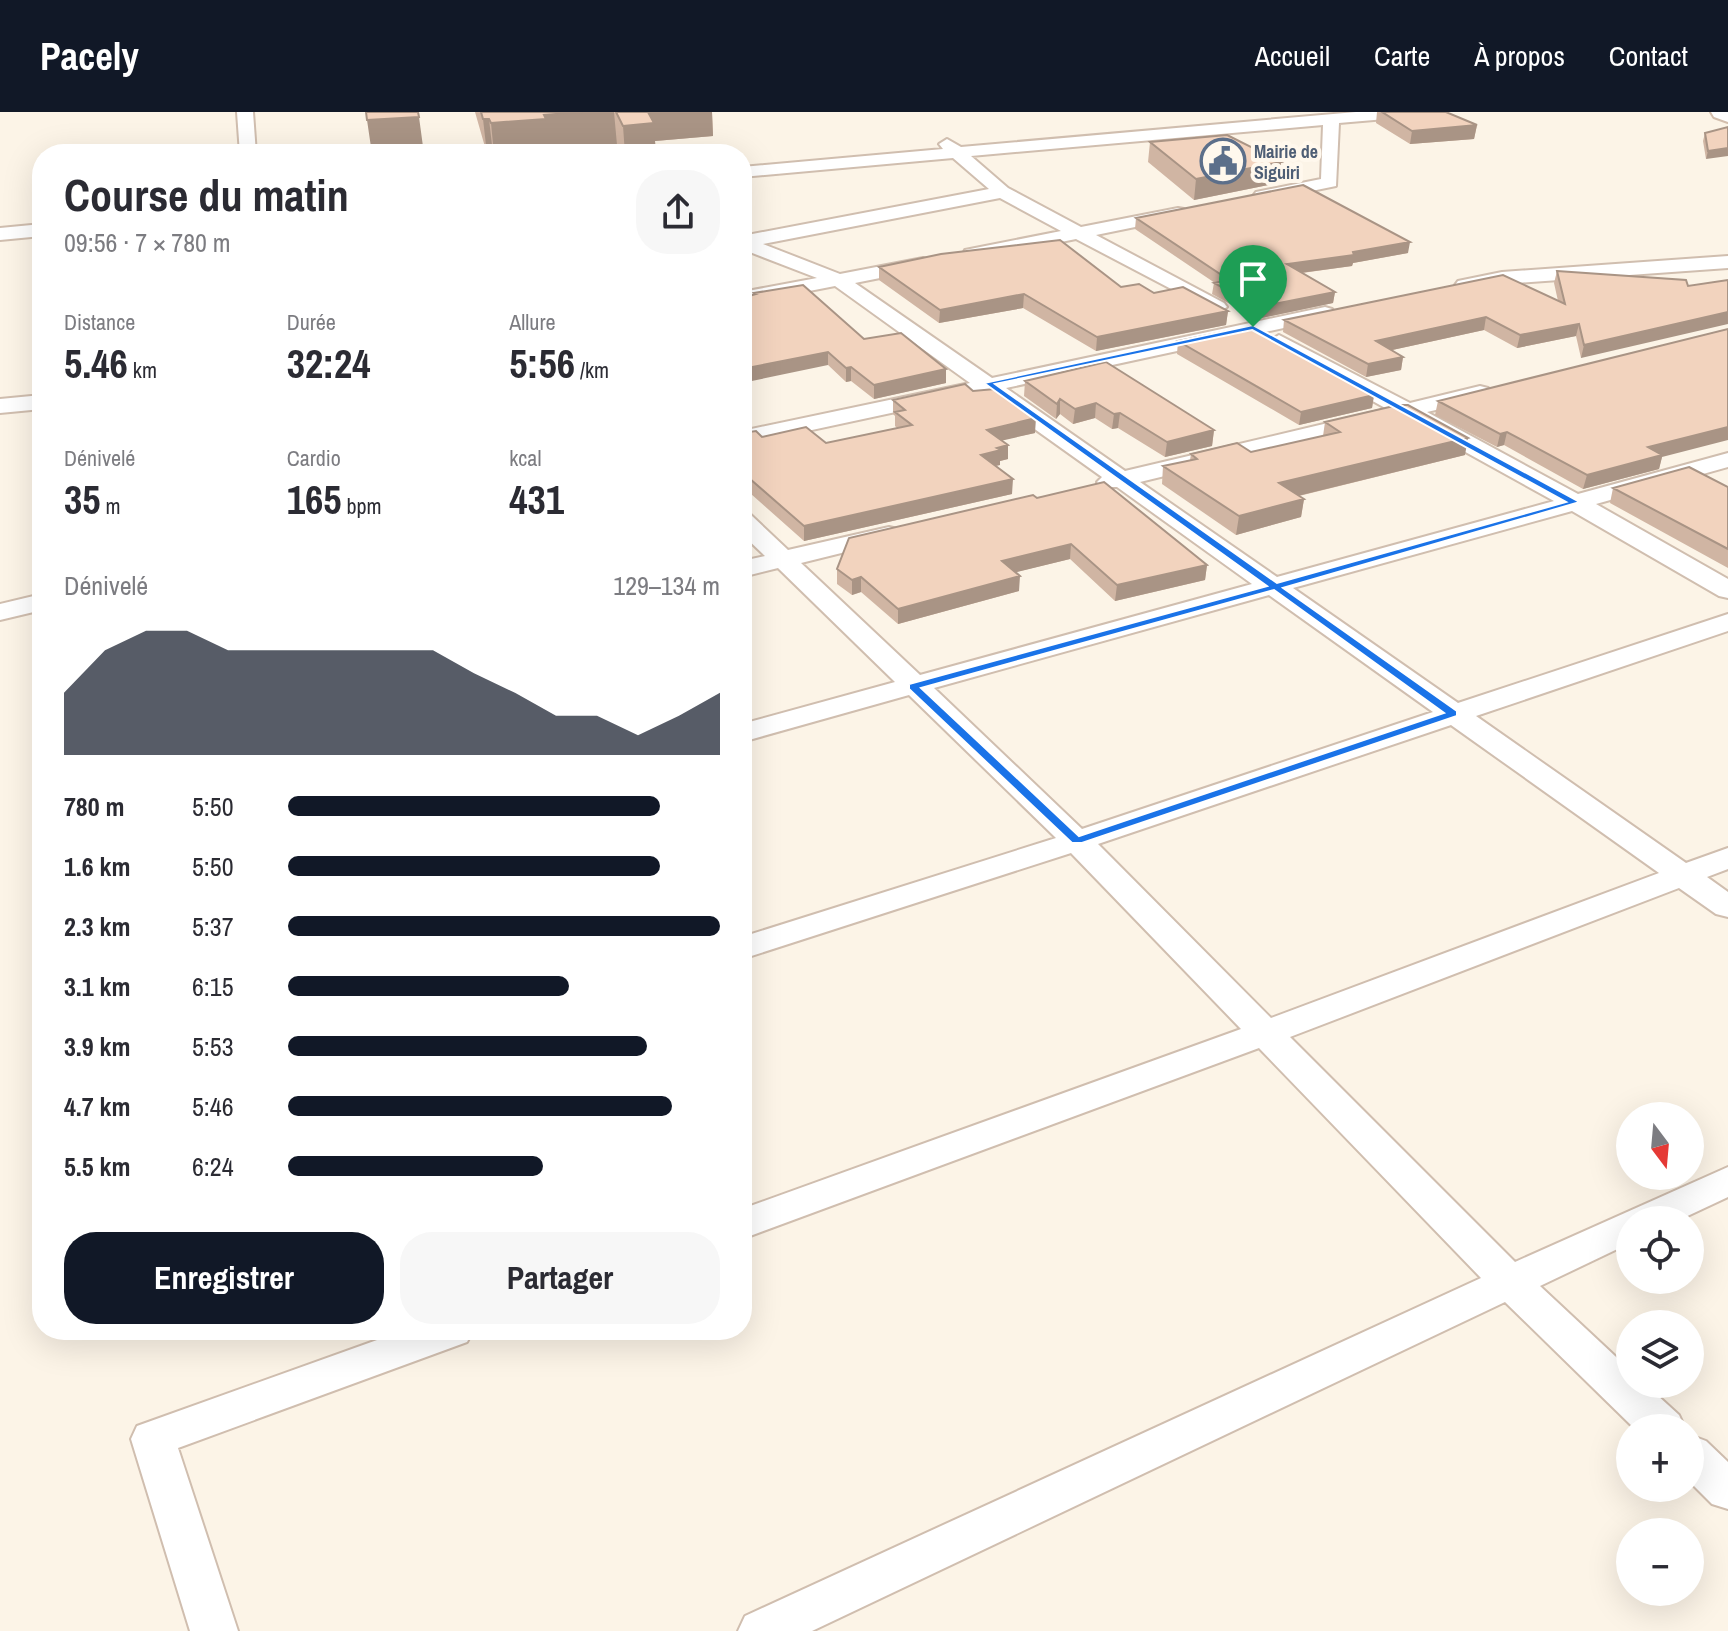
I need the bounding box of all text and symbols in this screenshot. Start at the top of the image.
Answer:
text: Pacely [40,31,139,82]
text: Accueil [1255,37,1330,75]
text: Carte [1374,37,1430,75]
text: À propos [1474,37,1565,75]
text: Contact [1609,37,1688,75]
public building icon: Mairie de Siguiri [1199,137,1247,185]
place label: Mairie de Siguiri [1254,139,1318,185]
text: Course du matin [64,165,349,225]
button: share [636,170,720,254]
text: 09:56 · 7 × 780 m [64,225,231,260]
pin [1219,245,1287,327]
icon: arrive [1231,257,1275,301]
text: Distance [64,307,135,337]
text: Durée [287,307,336,337]
text: Allure [509,307,555,337]
text: 5.46 [64,337,128,390]
text: 32:24 [287,337,371,390]
text: 5:56 [509,337,575,390]
text: km [128,355,157,385]
text: /km [575,355,609,385]
text: Dénivelé [64,443,135,473]
text: Cardio [287,443,341,473]
text: kcal [509,443,541,473]
text: 35 [64,473,100,526]
text: 165 [287,473,341,526]
text: 431 [509,473,564,526]
text: m [100,491,121,521]
text: bpm [341,491,382,521]
text: Dénivelé [64,568,148,603]
text: 129–134 m [613,568,720,603]
text: 780 m [64,789,124,824]
text: 5:50 [192,789,234,824]
text: 1.6 km [64,849,130,884]
text: 5:50 [192,849,234,884]
text: 2.3 km [64,909,130,944]
text: 5:37 [192,909,234,944]
text: 3.1 km [64,969,130,1004]
text: 6:15 [192,969,234,1004]
text: 3.9 km [64,1029,130,1064]
text: 5:53 [192,1029,234,1064]
text: 4.7 km [64,1089,130,1124]
text: 5:46 [192,1089,234,1124]
north arrow [1616,1102,1704,1190]
map controls [1616,1102,1704,1606]
text: 5.5 km [64,1149,130,1184]
text: 6:24 [192,1149,234,1184]
button: locate [1616,1206,1704,1294]
button: Enregistrer [64,1232,384,1324]
button: Partager [400,1232,720,1324]
button: layers [1616,1310,1704,1398]
button: + [1616,1414,1704,1502]
button: − [1616,1518,1704,1606]

